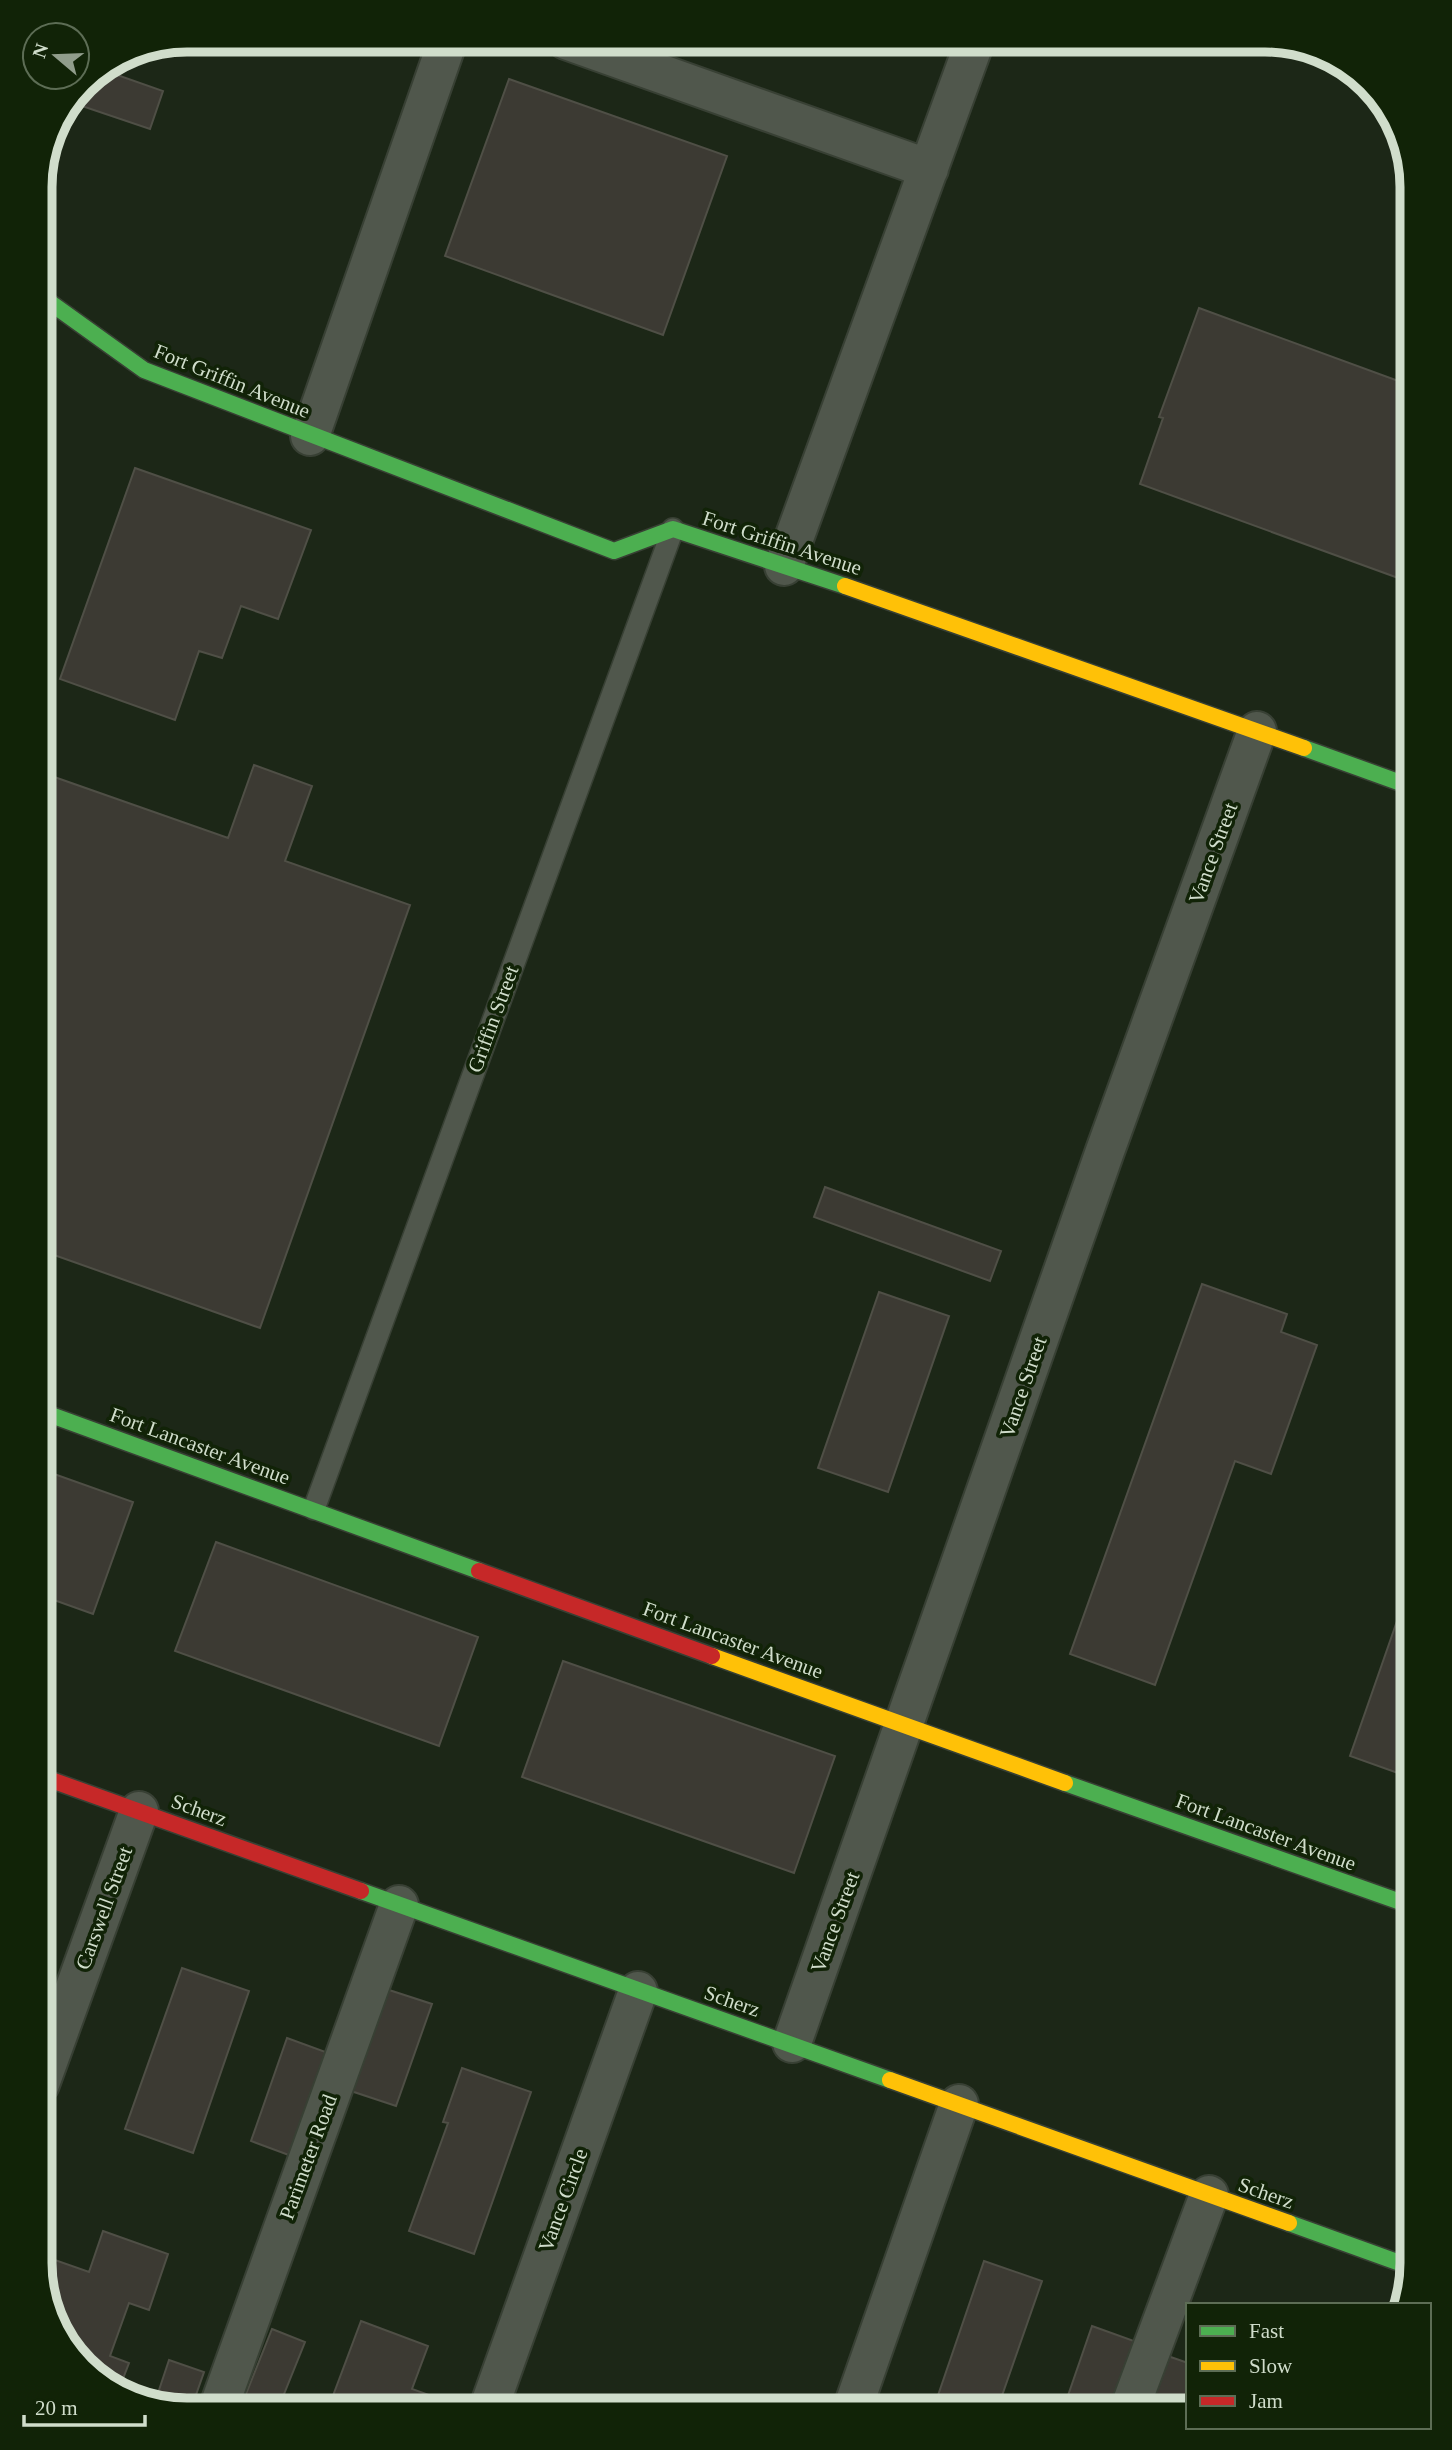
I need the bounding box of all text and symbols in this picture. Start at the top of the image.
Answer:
north arrow [21,21,91,91]
text: N [28,40,53,61]
street label: Fort Griffin Avenue [151,339,313,423]
street label: Fort Griffin Avenue [699,506,865,580]
street label: Vance Street [1184,799,1242,907]
street label: Griffin Street [463,962,524,1076]
street label: Vance Street [994,1333,1052,1441]
street label: Fort Lancaster Avenue [107,1402,293,1490]
street label: Fort Lancaster Avenue [640,1596,826,1684]
street label: Fort Lancaster Avenue [1173,1788,1359,1876]
street label: Scherz [168,1789,230,1831]
street label: Carswell Street [71,1843,137,1973]
street label: Vance Street [806,1868,864,1976]
street label: Scherz [701,1980,763,2022]
street label: Parimeter Road [274,2091,342,2223]
street label: Vance Circle [533,2145,593,2255]
street label: Scherz [1235,2172,1297,2214]
legend [1186,2303,1431,2429]
text: Fast [1249,2319,1284,2343]
text: Slow [1249,2354,1293,2378]
scale bar [24,2384,145,2428]
text: Jam [1249,2389,1283,2413]
text: 20 m [35,2396,78,2420]

